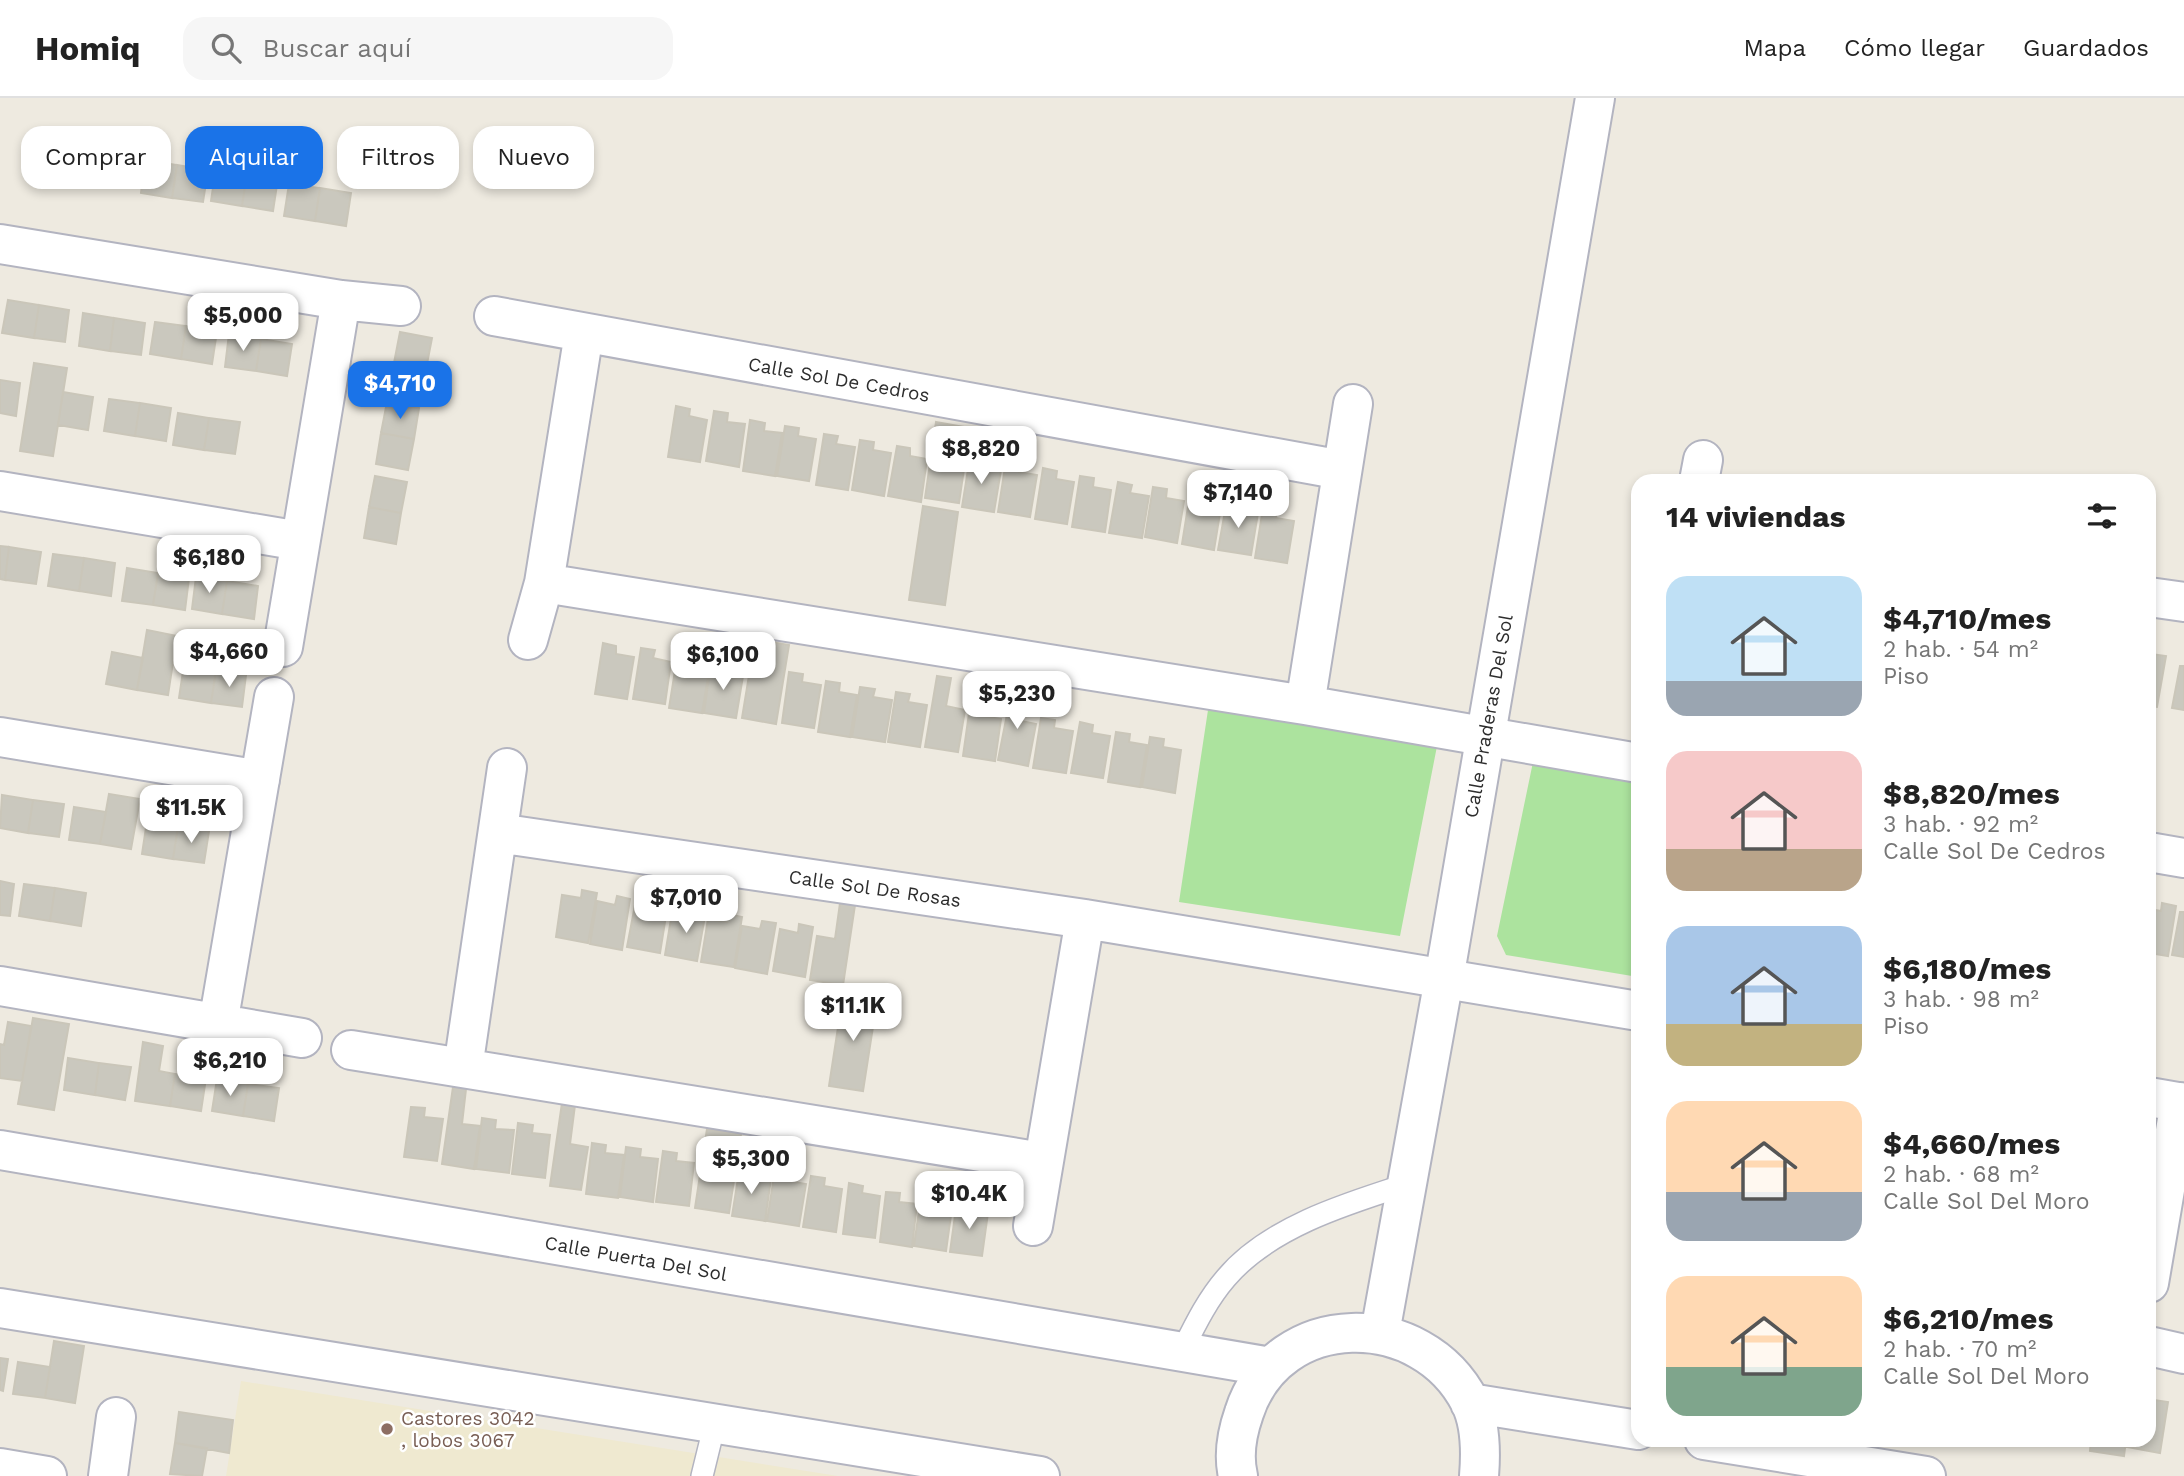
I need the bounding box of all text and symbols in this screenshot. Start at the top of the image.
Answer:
search box [183,17,673,80]
text: Homiq [35,29,141,68]
icon: search [207,29,245,67]
text: Buscar aquí [263,33,411,63]
text: Mapa [1744,34,1806,62]
text: Cómo llegar [1844,34,1985,62]
text: Guardados [2023,34,2149,62]
chip: Comprar [21,126,171,189]
chip: Alquilar [185,126,323,189]
chip: Filtros [337,126,459,189]
chip: Nuevo [473,126,594,189]
pin: $5,000 [186,294,300,353]
text: $5,000 [203,302,283,329]
street label: Calle Sol De Cedros [746,352,932,407]
pin: $4,710 [343,362,457,421]
text: $4,710 [364,370,436,397]
pin: $8,820 [924,426,1038,486]
text: $8,820 [942,435,1020,462]
pin: $7,140 [1181,470,1295,530]
text: $7,140 [1203,479,1273,506]
icon: filters [2083,497,2121,535]
text: 14 viviendas [1666,499,1846,534]
pin: $6,180 [152,536,266,595]
text: $6,180 [173,544,245,571]
text: $4,710/mes [1883,601,2051,636]
icon: home [1722,604,1806,688]
street label: Calle Praderas Del Sol [1459,612,1518,820]
pin: $4,660 [172,630,286,689]
pin: $6,100 [666,632,780,692]
text: 2 hab. · 54 m² [1883,636,2038,663]
text: $4,660 [189,638,269,665]
text: $6,100 [687,641,759,668]
text: Piso [1883,663,1929,690]
pin: $5,230 [960,672,1074,731]
text: $5,230 [979,680,1055,707]
text: $8,820/mes [1883,776,2060,811]
icon: home [1722,779,1806,863]
pin: $11.5K [134,786,248,845]
text: $11.5K [156,794,226,821]
text: 3 hab. · 92 m² [1883,811,2038,838]
text: Calle Sol De Cedros [1883,838,2106,865]
street label: Calle Sol De Rosas [787,865,963,912]
pin: $7,010 [629,876,743,935]
text: $7,010 [650,884,722,911]
text: $6,180/mes [1883,951,2051,986]
icon: home [1722,954,1806,1038]
pin: $11.1K [796,984,910,1043]
text: 3 hab. · 98 m² [1883,986,2039,1013]
text: $11.1K [821,992,885,1019]
text: Piso [1883,1013,1929,1040]
pin: $6,210 [173,1038,287,1098]
text: $6,210 [193,1047,267,1074]
text: $4,660/mes [1883,1126,2060,1161]
icon: home [1722,1129,1806,1213]
pin: $5,300 [694,1136,808,1196]
text: $5,300 [712,1145,790,1172]
text: 2 hab. · 68 m² [1883,1161,2039,1188]
pin: $10.4K [912,1172,1026,1231]
text: $10.4K [931,1180,1007,1207]
text: Calle Sol Del Moro [1883,1188,2090,1215]
street label: Calle Puerta Del Sol [543,1231,729,1286]
text: $6,210/mes [1883,1301,2053,1336]
icon: home [1722,1304,1806,1388]
text: 2 hab. · 70 m² [1883,1336,2036,1363]
text: Calle Sol Del Moro [1883,1363,2090,1390]
place label: Castores 3042 , lobos 3067 [401,1407,535,1452]
marker: Castores 3042 , lobos 3067 [379,1421,395,1437]

